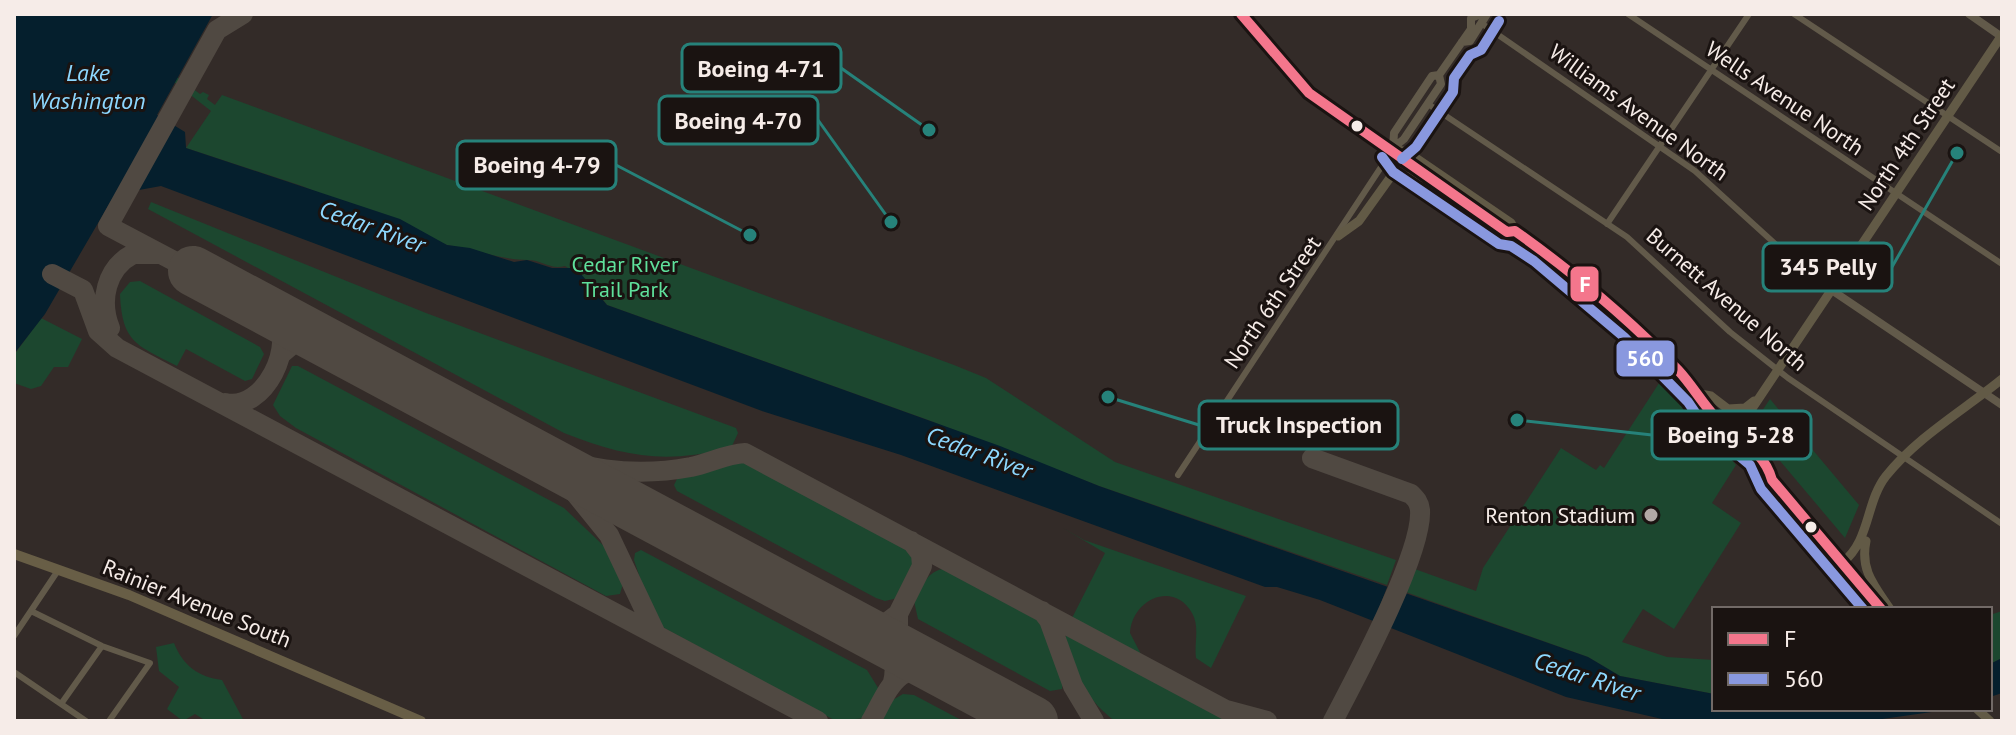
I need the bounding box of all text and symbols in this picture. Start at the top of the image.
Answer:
street label: Wells Avenue North [1701,35,1869,161]
street label: Williams Avenue North [1544,38,1734,186]
callout: Boeing 4-71 [682,44,841,92]
text: Boeing 4-71 [697,53,825,84]
water label: Lake Washington [30,57,146,116]
street label: North 4th Street [1851,72,1961,216]
callout: Boeing 4-70 [659,96,818,144]
text: Boeing 4-70 [674,105,802,136]
unlabelled marker [1349,118,1365,134]
callout: Boeing 4-79 [457,141,616,189]
text: Boeing 4-79 [473,149,601,180]
water label: Cedar River [315,193,431,261]
street label: Burnett Avenue North [1641,221,1813,377]
street label: North 6th Street [1217,230,1327,374]
callout: 345 Pelly [1763,243,1892,291]
park label: Cedar River Trail Park [571,250,679,303]
text: 345 Pelly [1779,251,1877,282]
line badge: F [1569,265,1600,303]
text: F [1579,270,1591,298]
line badge: 560 [1615,339,1676,378]
text: 560 [1626,344,1664,372]
callout: Truck Inspection [1199,401,1398,449]
text: Truck Inspection [1216,409,1382,440]
callout: Boeing 5-28 [1652,411,1811,459]
water label: Cedar River [922,419,1038,487]
text: Boeing 5-28 [1667,419,1795,450]
place label: Renton Stadium [1485,501,1635,529]
marker: Renton Stadium [1642,506,1660,524]
unlabelled marker [1803,519,1819,535]
street label: Rainier Avenue South [99,552,295,654]
legend [1712,607,1992,711]
text: F [1784,623,1796,654]
water label: Cedar River [1530,645,1646,709]
text: 560 [1784,663,1823,694]

